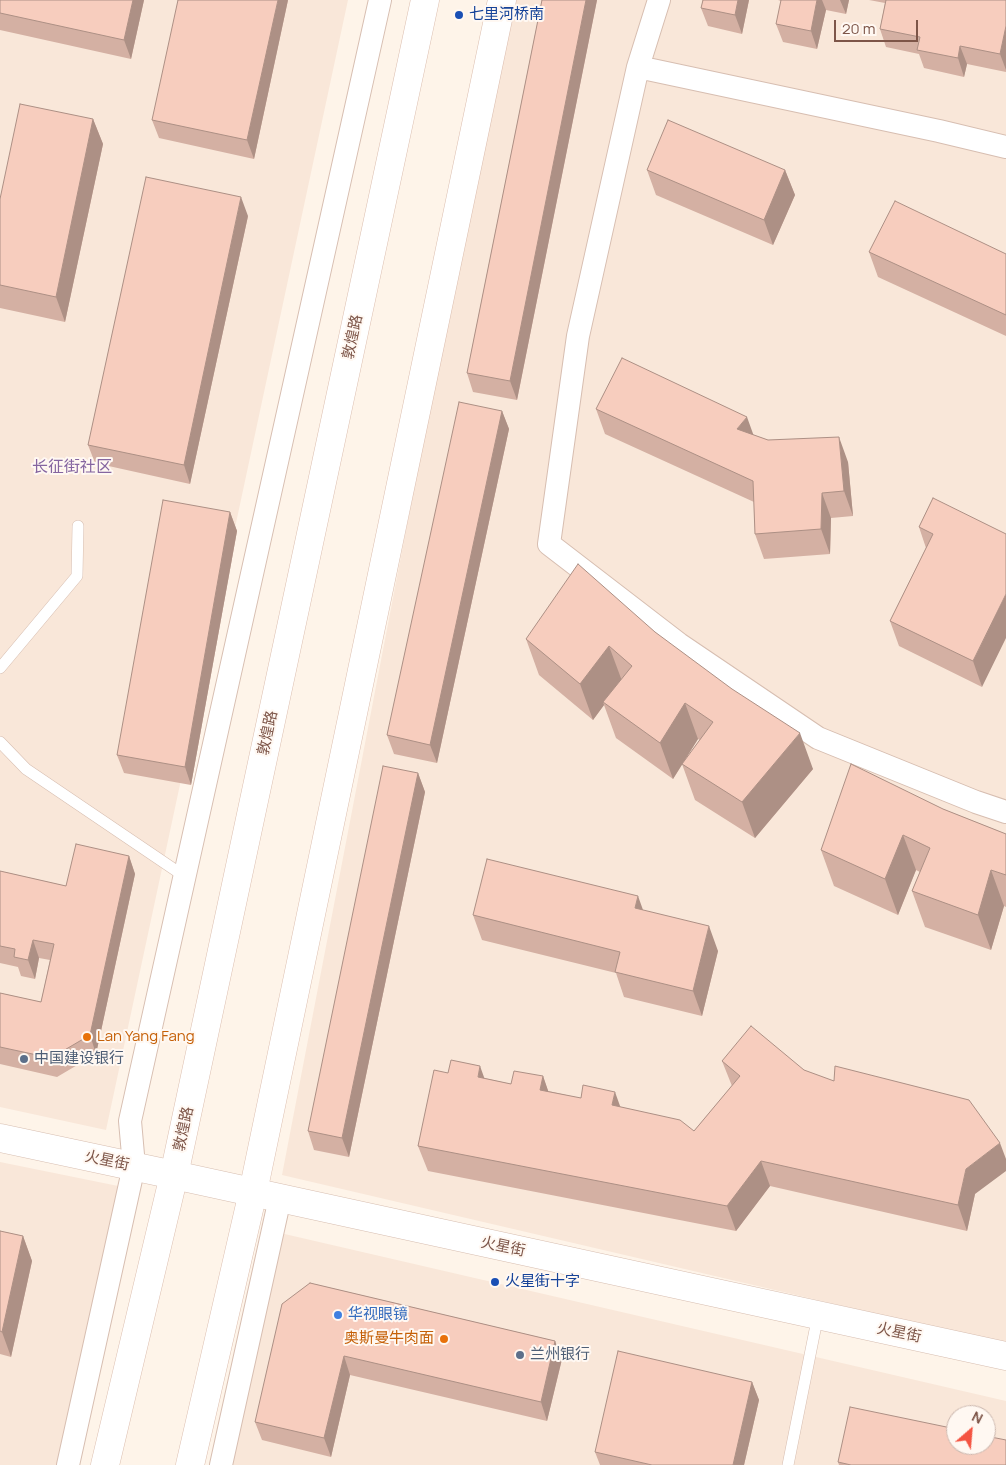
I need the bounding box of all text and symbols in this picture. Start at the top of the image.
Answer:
place label: 七里河桥南 [469,6,544,24]
marker: 七里河桥南 [453,9,465,21]
scale bar [836,10,920,42]
text: 20 m [842,18,875,39]
street label: 敦煌路 [340,313,366,361]
district label: 长征街社区 [32,458,112,478]
street label: 敦煌路 [255,709,281,757]
place label: Lan Yang Fang [97,1028,195,1046]
marker: Lan Yang Fang [81,1031,93,1043]
place label: 中国建设银行 [34,1050,124,1068]
marker: 中国建设银行 [18,1053,30,1065]
street label: 敦煌路 [171,1105,197,1153]
street label: 火星街 [83,1148,131,1174]
street label: 火星街 [479,1234,527,1260]
place label: 火星街十字 [505,1273,580,1291]
marker: 火星街十字 [489,1276,501,1288]
place label: 华视眼镜 [348,1306,408,1324]
marker: 华视眼镜 [332,1309,344,1321]
street label: 火星街 [875,1320,923,1346]
place label: 奥斯曼牛肉面 [344,1330,434,1348]
marker: 奥斯曼牛肉面 [438,1333,450,1345]
place label: 兰州银行 [530,1346,590,1364]
marker: 兰州银行 [514,1349,526,1361]
north arrow [946,1405,996,1455]
text: N [969,1406,986,1428]

